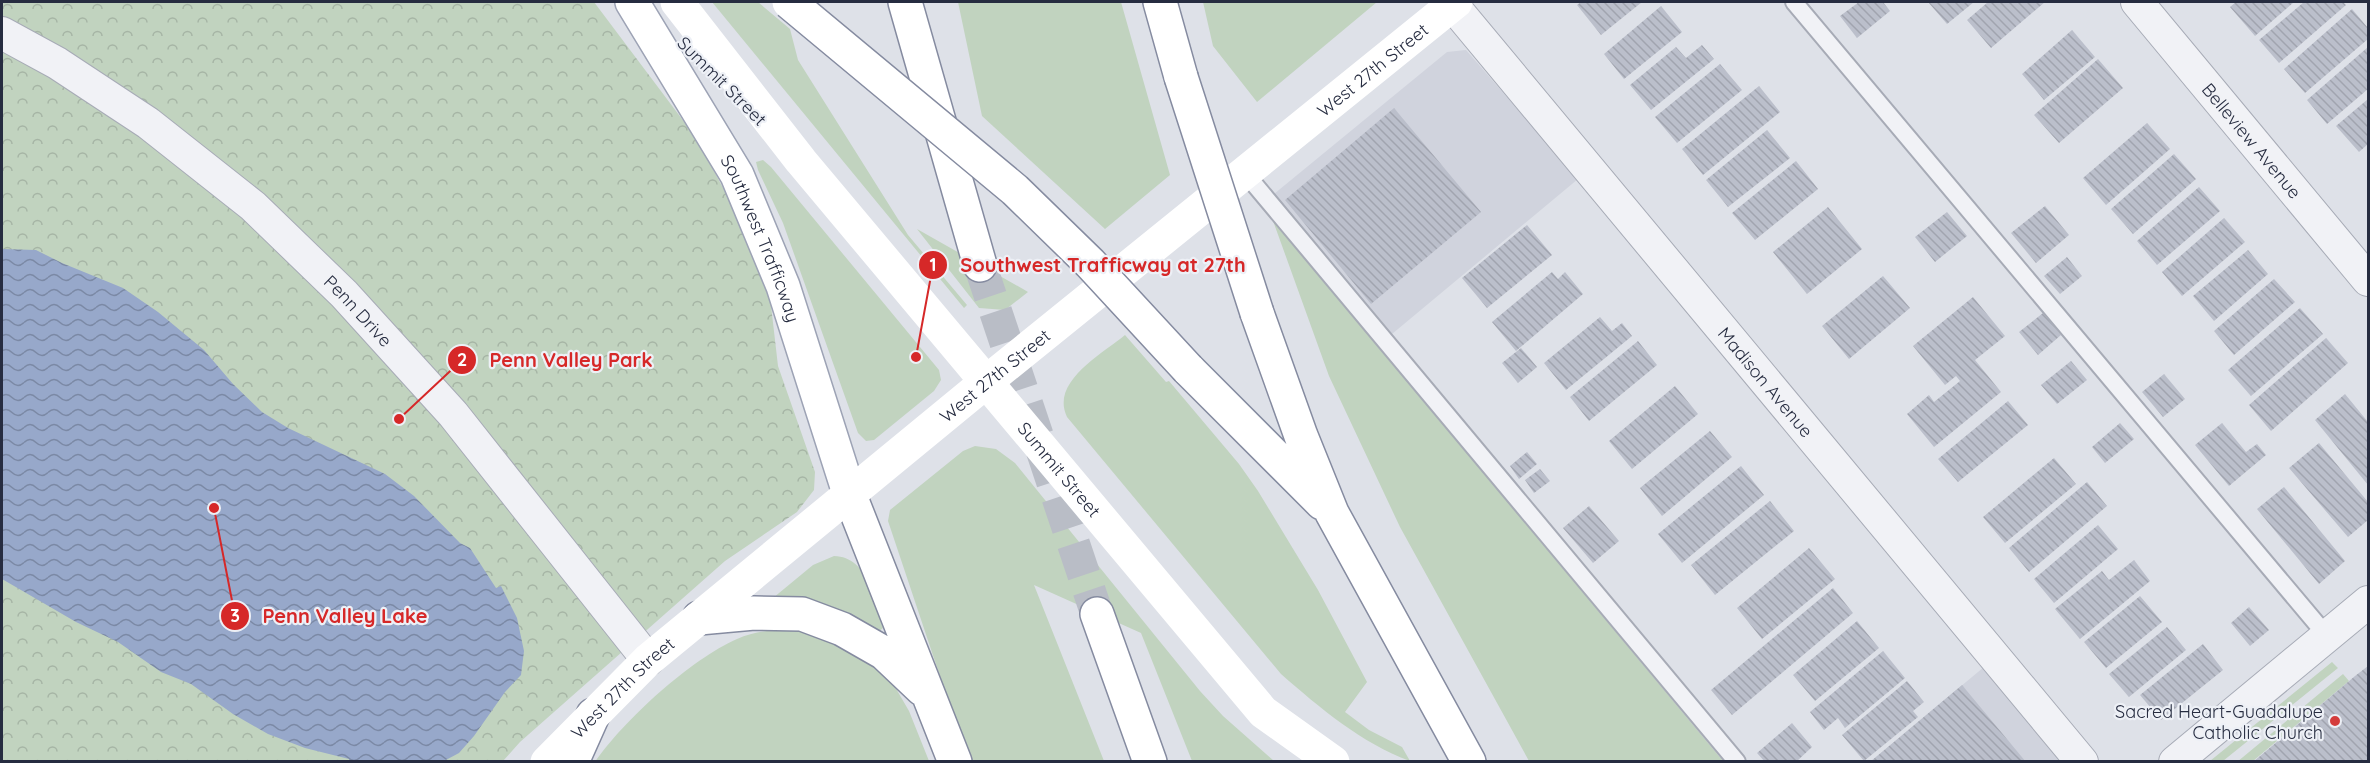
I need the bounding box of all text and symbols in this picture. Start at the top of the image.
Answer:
street label: West 27th Street [1312,18,1433,121]
street label: Summit Street [672,31,772,131]
street label: Belleview Avenue [2197,78,2307,203]
street label: Southwest Trafficway [716,150,805,325]
callout: Southwest Trafficway at 27th [918,246,1257,284]
text: Southwest Trafficway at 27th [960,252,1246,277]
text: 1 [929,253,937,276]
street label: Penn Drive [319,270,397,351]
street label: Madison Avenue [1713,322,1818,442]
street label: West 27th Street [934,323,1055,427]
callout: Penn Valley Park [447,341,664,379]
text: Penn Valley Park [489,347,653,372]
text: 2 [457,348,467,371]
street label: Summit Street [1013,417,1106,522]
callout: Penn Valley Lake [220,597,439,635]
text: Penn Valley Lake [262,603,428,628]
text: 3 [230,604,240,627]
street label: West 27th Street [566,632,679,743]
place label: Sacred Heart-Guadalupe Catholic Church [2115,700,2323,744]
marker: Sacred Heart-Guadalupe Catholic Church [2328,714,2342,728]

